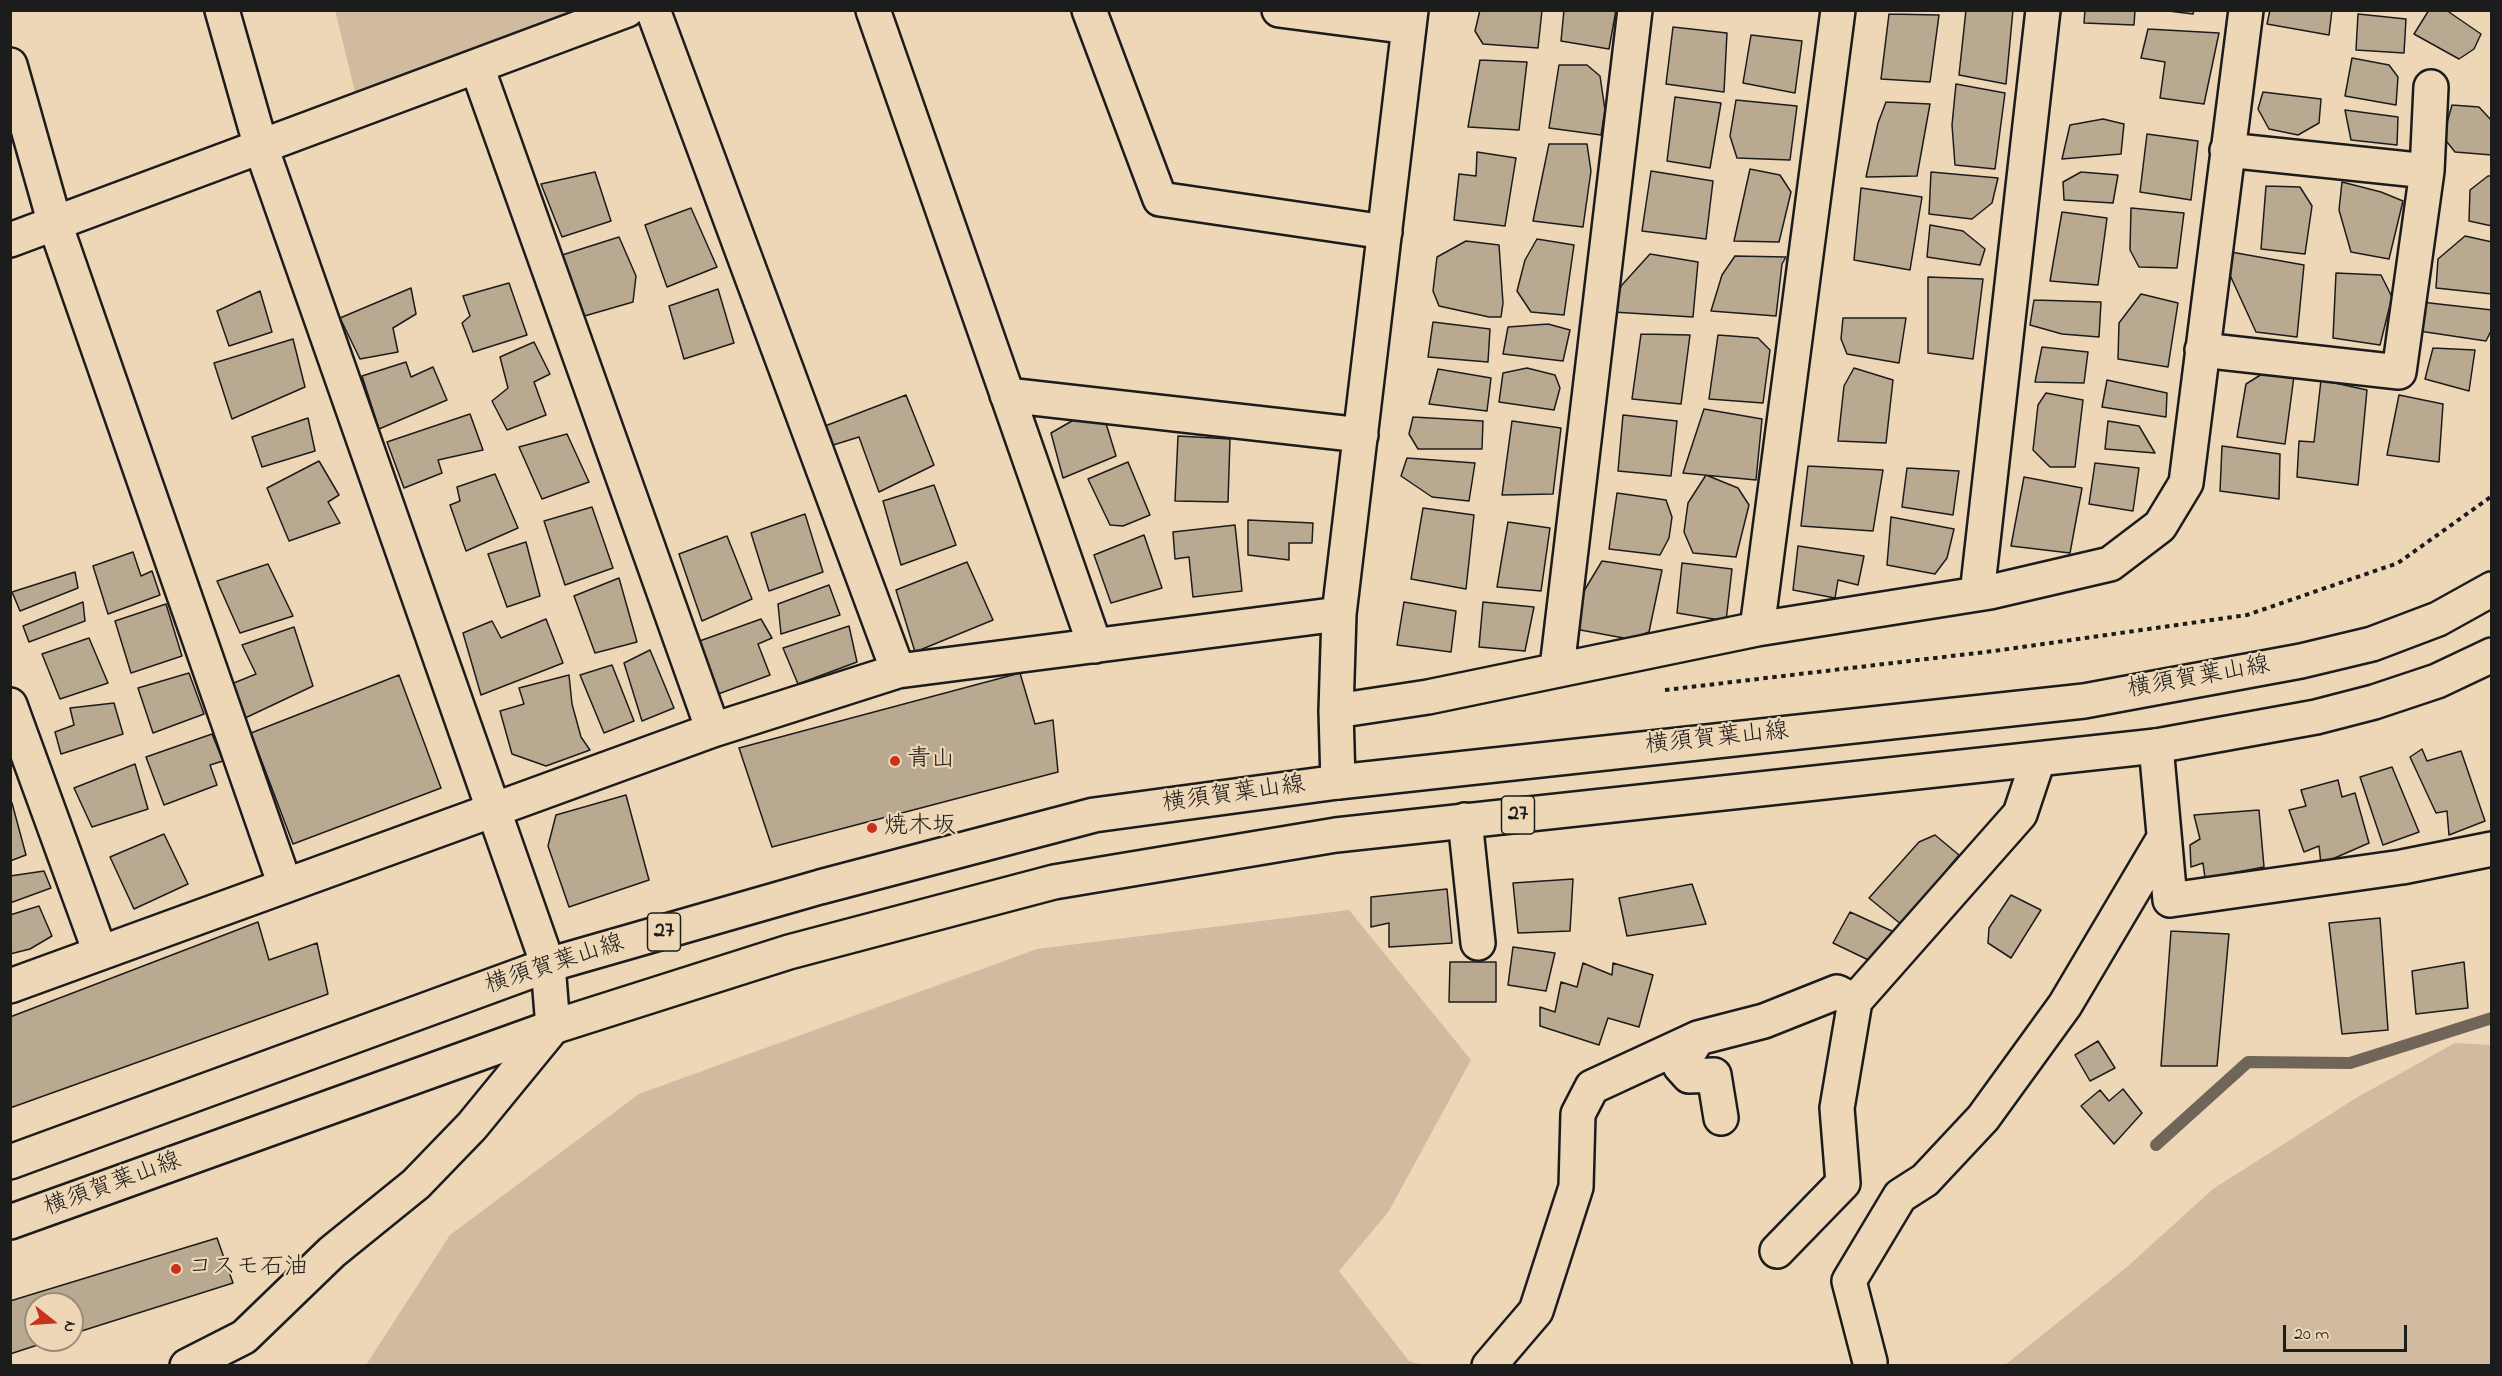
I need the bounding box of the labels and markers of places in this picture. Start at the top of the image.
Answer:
place label: 青山 [907,747,955,775]
marker: 青山 [888,754,902,768]
place label: 焼木坂 [884,814,956,842]
marker: 焼木坂 [865,821,879,835]
place label: コスモ石油 [188,1255,308,1283]
marker: コスモ石油 [169,1262,183,1276]

